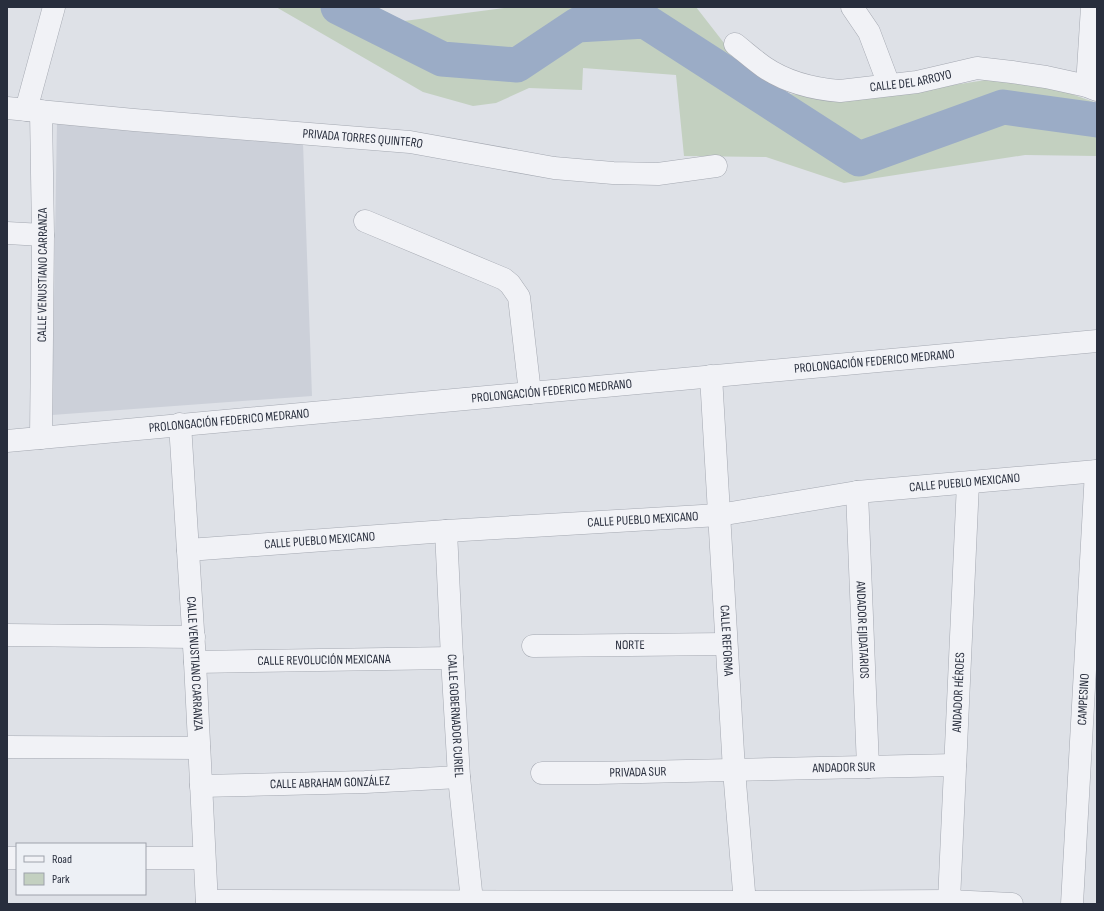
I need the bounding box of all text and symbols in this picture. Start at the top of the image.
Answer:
street label: CALLE DEL ARROYO [869,66,953,95]
street label: PRIVADA TORRES QUINTERO [302,125,424,152]
street label: CALLE VENUSTIANO CARRANZA [34,207,51,342]
street label: PROLONGACIÓN FEDERICO MEDRANO [793,346,955,377]
street label: PROLONGACIÓN FEDERICO MEDRANO [471,376,633,406]
street label: PROLONGACIÓN FEDERICO MEDRANO [148,405,310,436]
street label: CALLE PUEBLO MEXICANO [908,470,1021,495]
street label: CALLE PUEBLO MEXICANO [587,508,699,531]
street label: CALLE PUEBLO MEXICANO [264,528,376,552]
street label: ANDADOR EJIDATARIOS [853,580,872,679]
street label: CALLE VENUSTIANO CARRANZA [183,596,206,731]
street label: CALLE REFORMA [716,605,737,677]
street label: NORTE [615,637,645,653]
street label: CALLE REVOLUCIÓN MEXICANA [257,651,391,669]
street label: ANDADOR HÉROES [949,651,968,734]
street label: CALLE GOBERNADOR CURIEL [444,654,467,778]
street label: CAMPESINO [1074,673,1093,726]
street label: ANDADOR SUR [811,759,876,776]
street label: PRIVADA SUR [609,763,667,781]
street label: CALLE ABRAHAM GONZÁLEZ [270,773,391,792]
legend [16,843,146,895]
text: Road [52,852,72,867]
text: Park [52,872,70,887]

